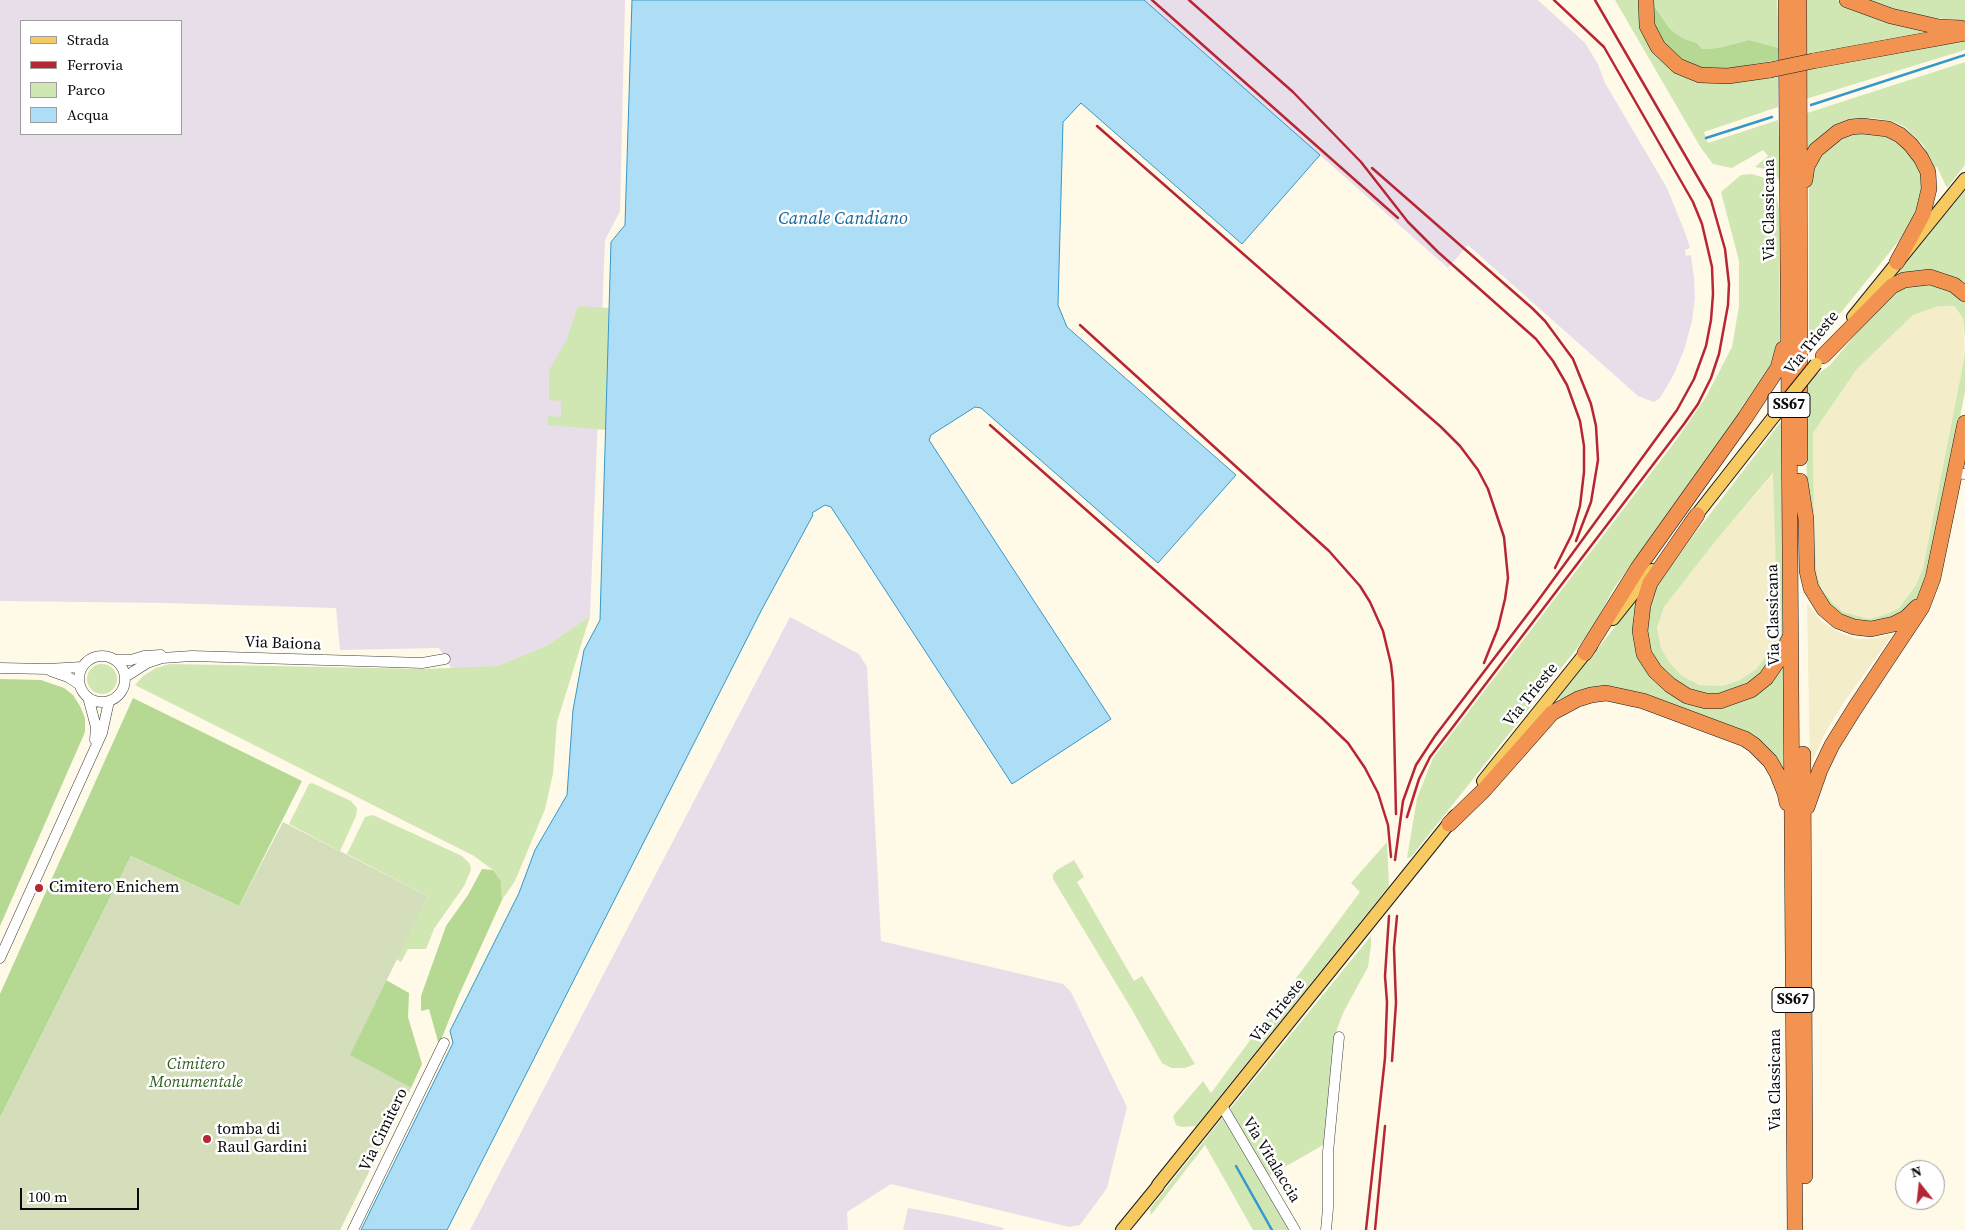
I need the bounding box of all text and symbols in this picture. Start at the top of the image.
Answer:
legend [20,20,182,135]
text: Strada [67,29,109,50]
text: Ferrovia [67,54,123,75]
text: Parco [67,79,105,100]
text: Acqua [67,104,109,125]
street label: Via Classicana [1760,159,1780,261]
water label: Canale Candiano [778,208,908,230]
street label: Via Trieste [1781,307,1843,379]
road number: SS67 [1768,392,1810,418]
street label: Via Classicana [1764,564,1784,666]
street label: Via Baiona [244,633,322,655]
street label: Via Trieste [1500,659,1562,731]
place label: Cimitero Enichem [49,878,179,898]
marker: Cimitero Enichem [33,882,45,894]
street label: Via Trieste [1247,975,1309,1047]
road number: SS67 [1772,988,1814,1012]
street label: Via Classicana [1766,1029,1786,1131]
park label: Cimitero Monumentale [149,1055,243,1093]
street label: Via Cimitero [356,1085,412,1175]
street label: Via Vitalaccia [1238,1114,1304,1206]
place label: tomba di Raul Gardini [217,1120,307,1158]
marker: tomba di Raul Gardini [201,1133,213,1145]
north arrow [1895,1160,1945,1210]
text: N [1908,1161,1924,1183]
scale bar [22,1178,141,1210]
text: 100 m [28,1186,68,1207]

